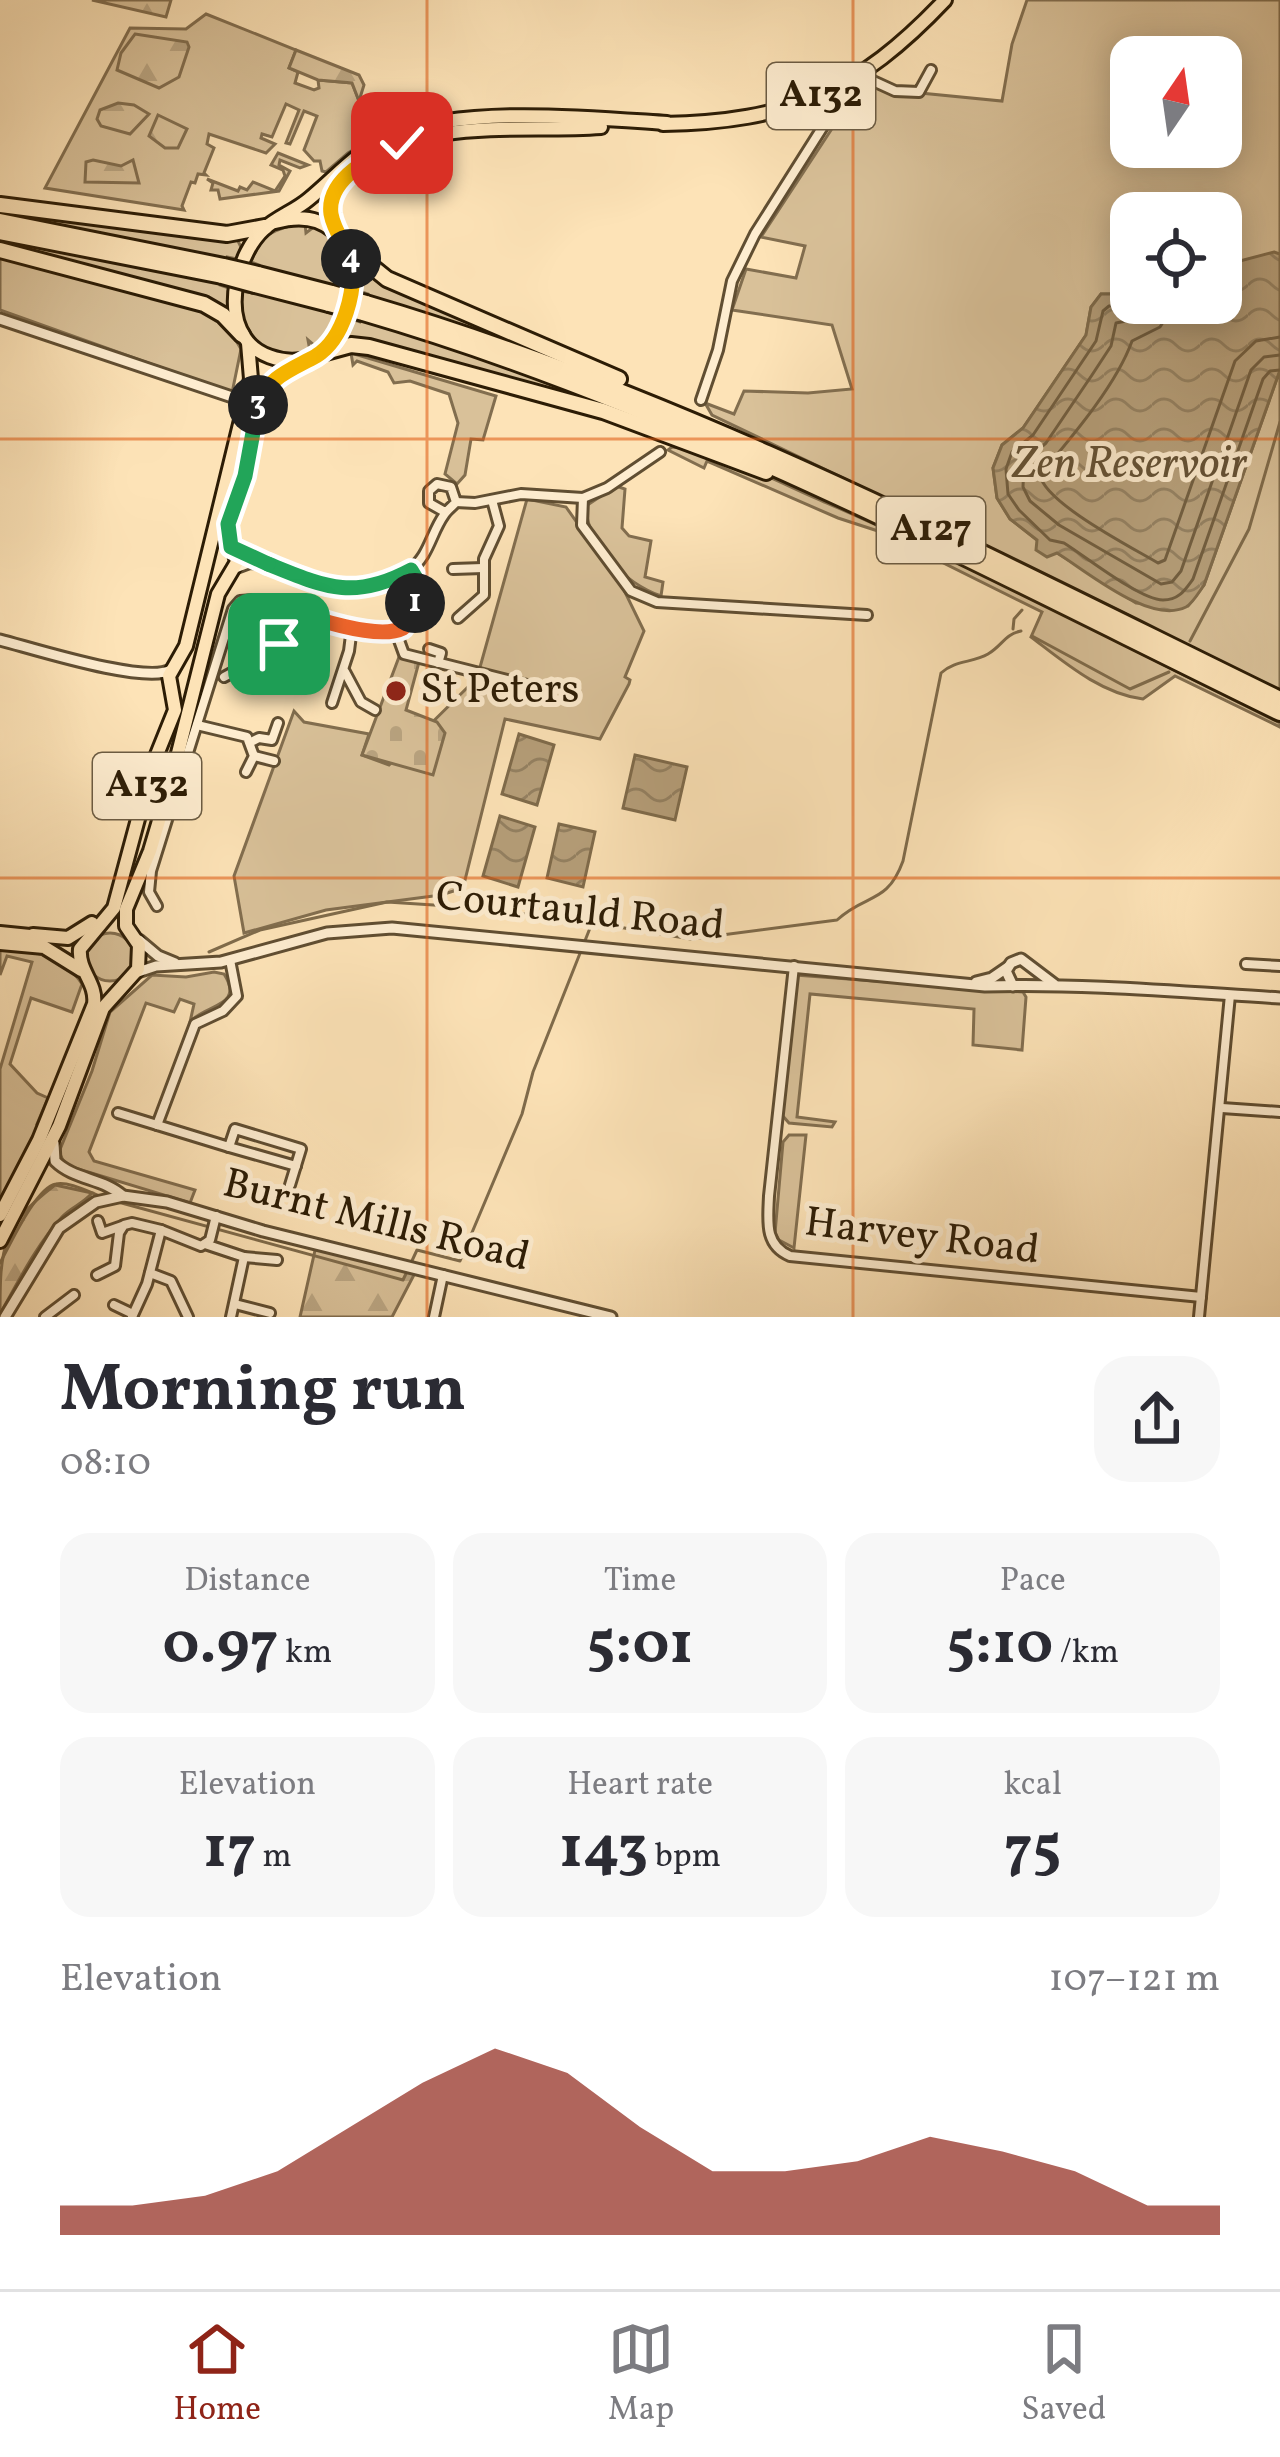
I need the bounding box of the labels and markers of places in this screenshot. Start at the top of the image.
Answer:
pin [351,92,453,194]
pin: 4 [321,229,381,289]
pin: 3 [228,375,288,435]
pin: 1 [385,573,445,633]
pin [228,593,330,695]
place label: St Peters [420,662,580,721]
marker: St Peters [383,678,409,704]

